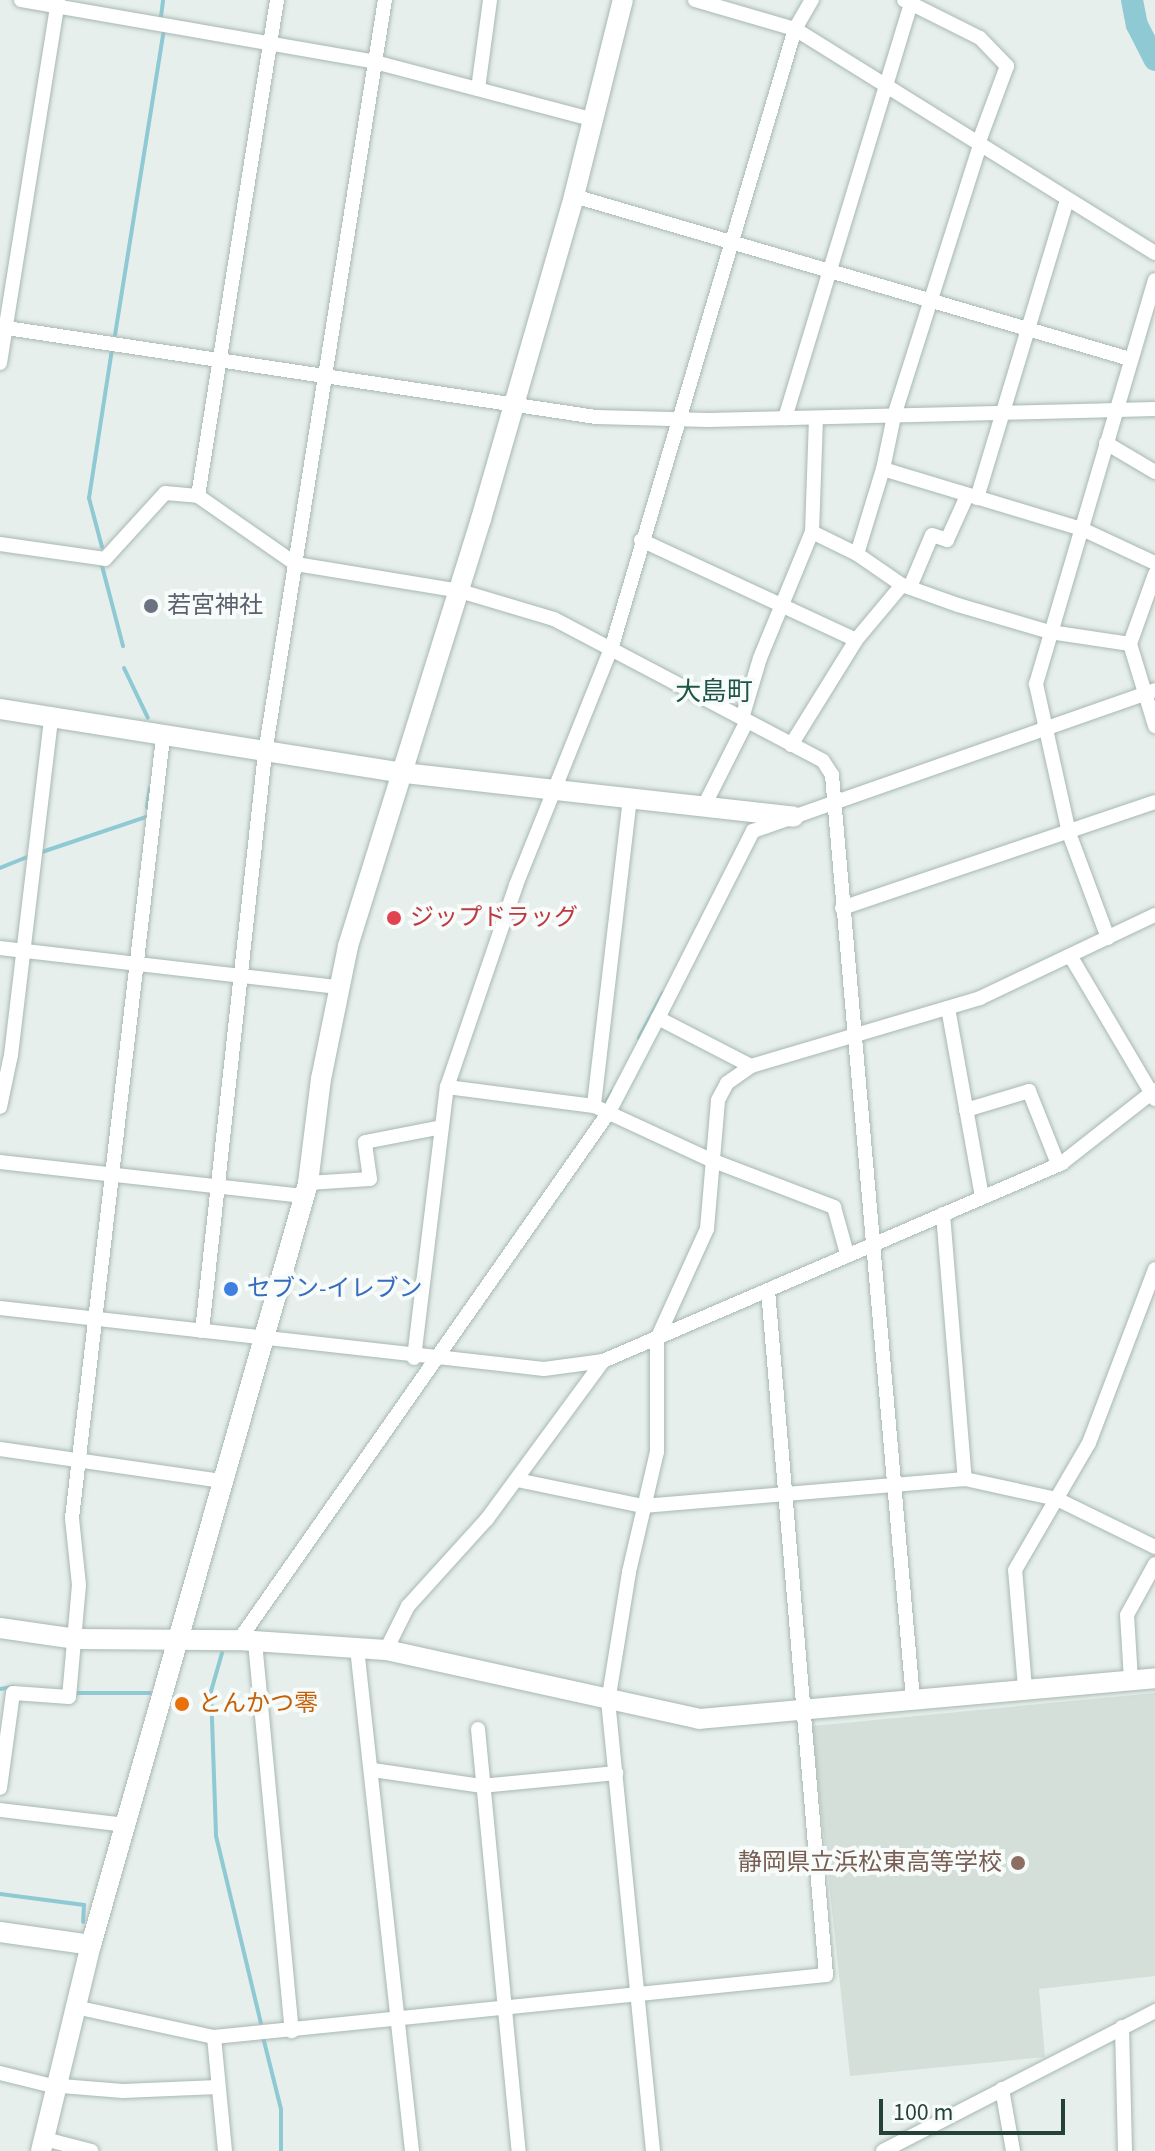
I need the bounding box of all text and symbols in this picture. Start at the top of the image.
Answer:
place label: 若宮神社 [167,592,263,620]
marker: 若宮神社 [142,597,160,615]
district label: 大島町 [675,676,753,708]
place label: ジップドラッグ [410,904,578,932]
marker: ジップドラッグ [385,909,403,927]
place label: セブン-イレブン [247,1275,422,1303]
marker: セブン-イレブン [222,1280,240,1298]
place label: とんかつ零 [198,1690,318,1718]
marker: とんかつ零 [173,1695,191,1713]
place label: 静岡県立浜松東高等学校 [738,1849,1002,1877]
marker: 静岡県立浜松東高等学校 [1009,1854,1027,1872]
scale bar [883,2083,1069,2133]
text: 100 m [893,2095,953,2130]

